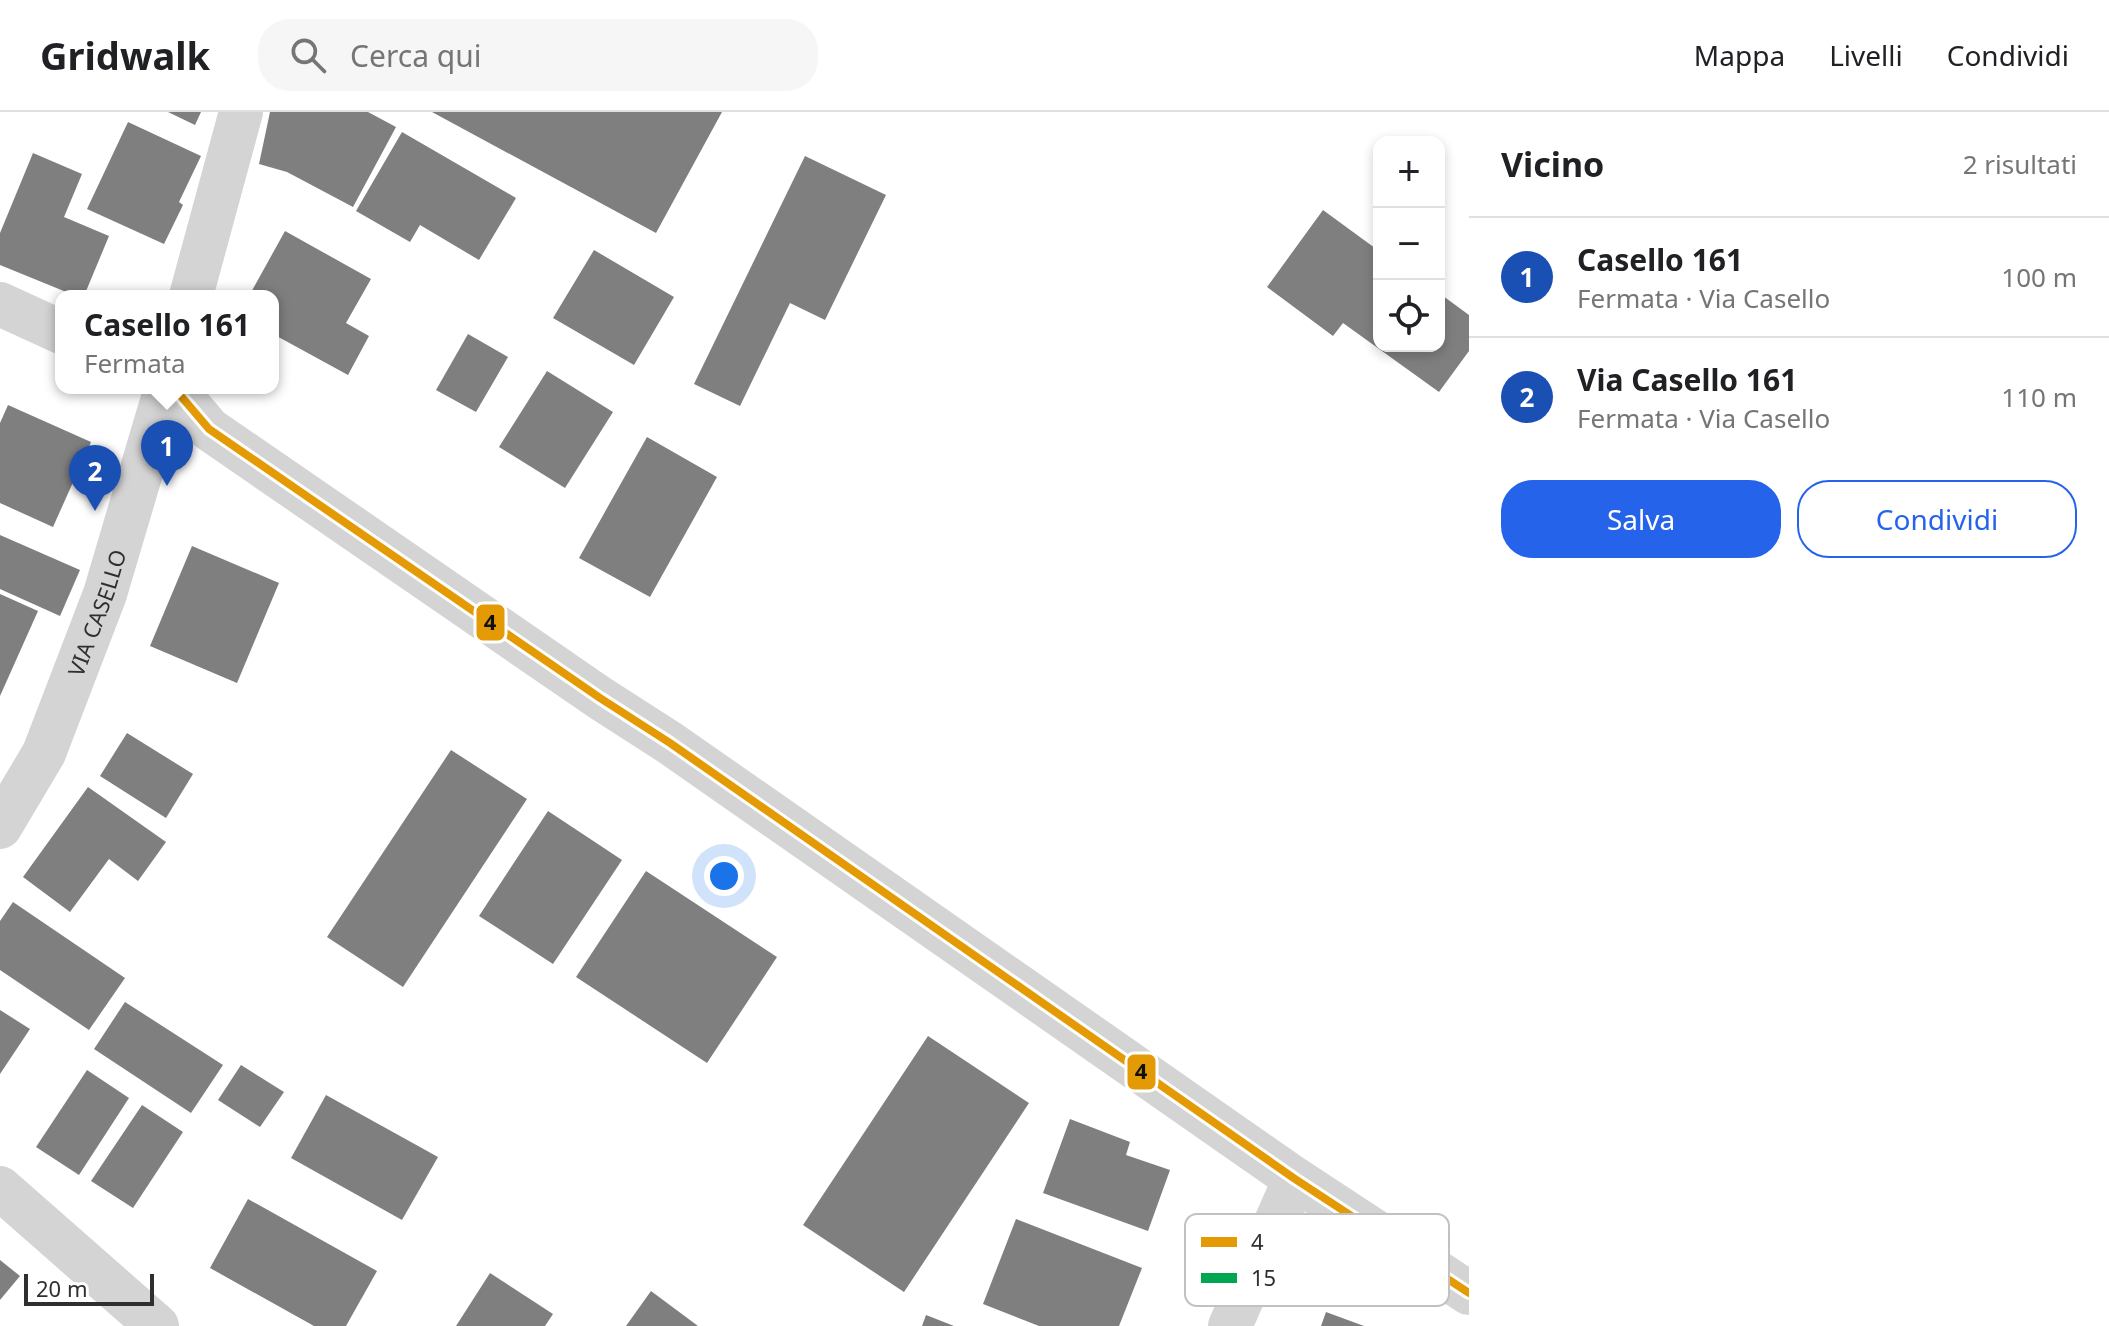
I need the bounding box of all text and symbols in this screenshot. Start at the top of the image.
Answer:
search box [258,19,818,91]
text: Gridwalk [40,29,210,81]
icon: search [286,33,330,77]
text: Cerca qui [350,35,482,76]
text: Mappa [1694,36,1785,74]
text: Livelli [1829,36,1903,74]
text: Condividi [1947,36,2069,74]
map controls [1373,136,1445,352]
button: + [1373,136,1445,208]
text: Vicino [1501,141,1604,187]
text: 2 risultati [1963,146,2077,182]
button: − [1373,208,1445,280]
text: Casello 161 [1577,239,1743,280]
text: 1 [1520,259,1534,295]
text: 100 m [2001,259,2077,295]
button: locate [1373,280,1445,352]
text: Fermata · Via Casello [1577,280,1830,316]
popup [55,290,279,394]
text: Casello 161 [84,304,250,345]
text: Fermata [84,345,186,381]
text: Via Casello 161 [1577,359,1797,400]
text: 2 [1520,379,1534,415]
text: 110 m [2001,379,2077,415]
text: Fermata · Via Casello [1577,400,1830,436]
pin: 1 [141,420,193,486]
pin: 2 [69,445,121,511]
button: Salva [1501,480,1781,558]
button: Condividi [1797,480,2077,558]
street label: VIA CASELLO [60,546,132,680]
line badge: 4 [475,603,506,642]
text: 4 [484,606,497,636]
your location [704,856,744,896]
line badge: 4 [1126,1053,1157,1091]
text: 4 [1135,1055,1148,1085]
legend [1185,1214,1449,1306]
text: 4 [1251,1226,1264,1256]
text: 15 [1251,1262,1276,1292]
scale bar [24,1270,154,1306]
text: 20 m [36,1273,87,1303]

